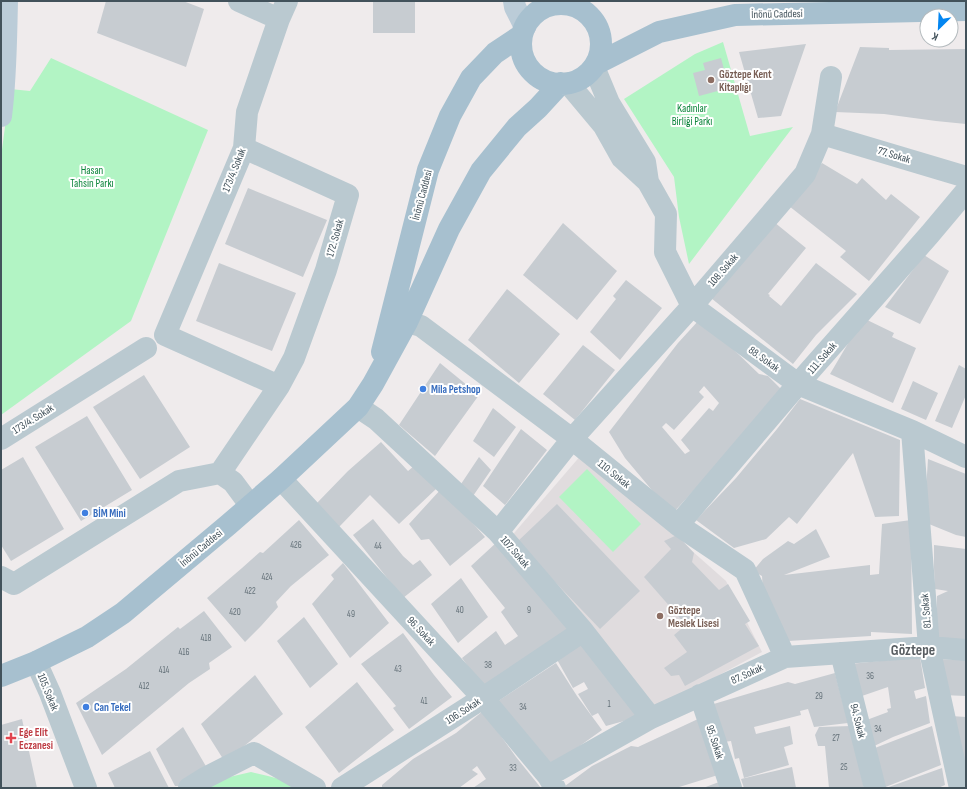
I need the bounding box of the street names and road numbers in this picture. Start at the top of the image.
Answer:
street label: İnönü Caddesi [751,6,803,21]
street label: 77. Sokak [876,144,913,166]
street label: 173/4. Sokak [219,146,249,194]
street label: İnönü Caddesi [408,168,435,222]
street label: 172. Sokak [323,217,347,258]
street label: 108. Sokak [705,250,741,289]
street label: 111. Sokak [805,339,840,376]
street label: 88. Sokak [746,343,783,375]
street label: 173/4. Sokak [10,401,57,437]
street label: 110. Sokak [595,457,633,492]
street label: İnönü Caddesi [176,526,225,570]
street label: 107. Sokak [498,533,533,571]
street label: 81. Sokak [918,592,934,629]
street label: 96. Sokak [404,614,438,649]
street label: 87. Sokak [729,661,766,687]
street label: 105. Sokak [35,672,62,713]
street label: 106. Sokak [443,694,484,727]
street label: 94. Sokak [847,702,869,740]
street label: 95. Sokak [703,723,727,761]

